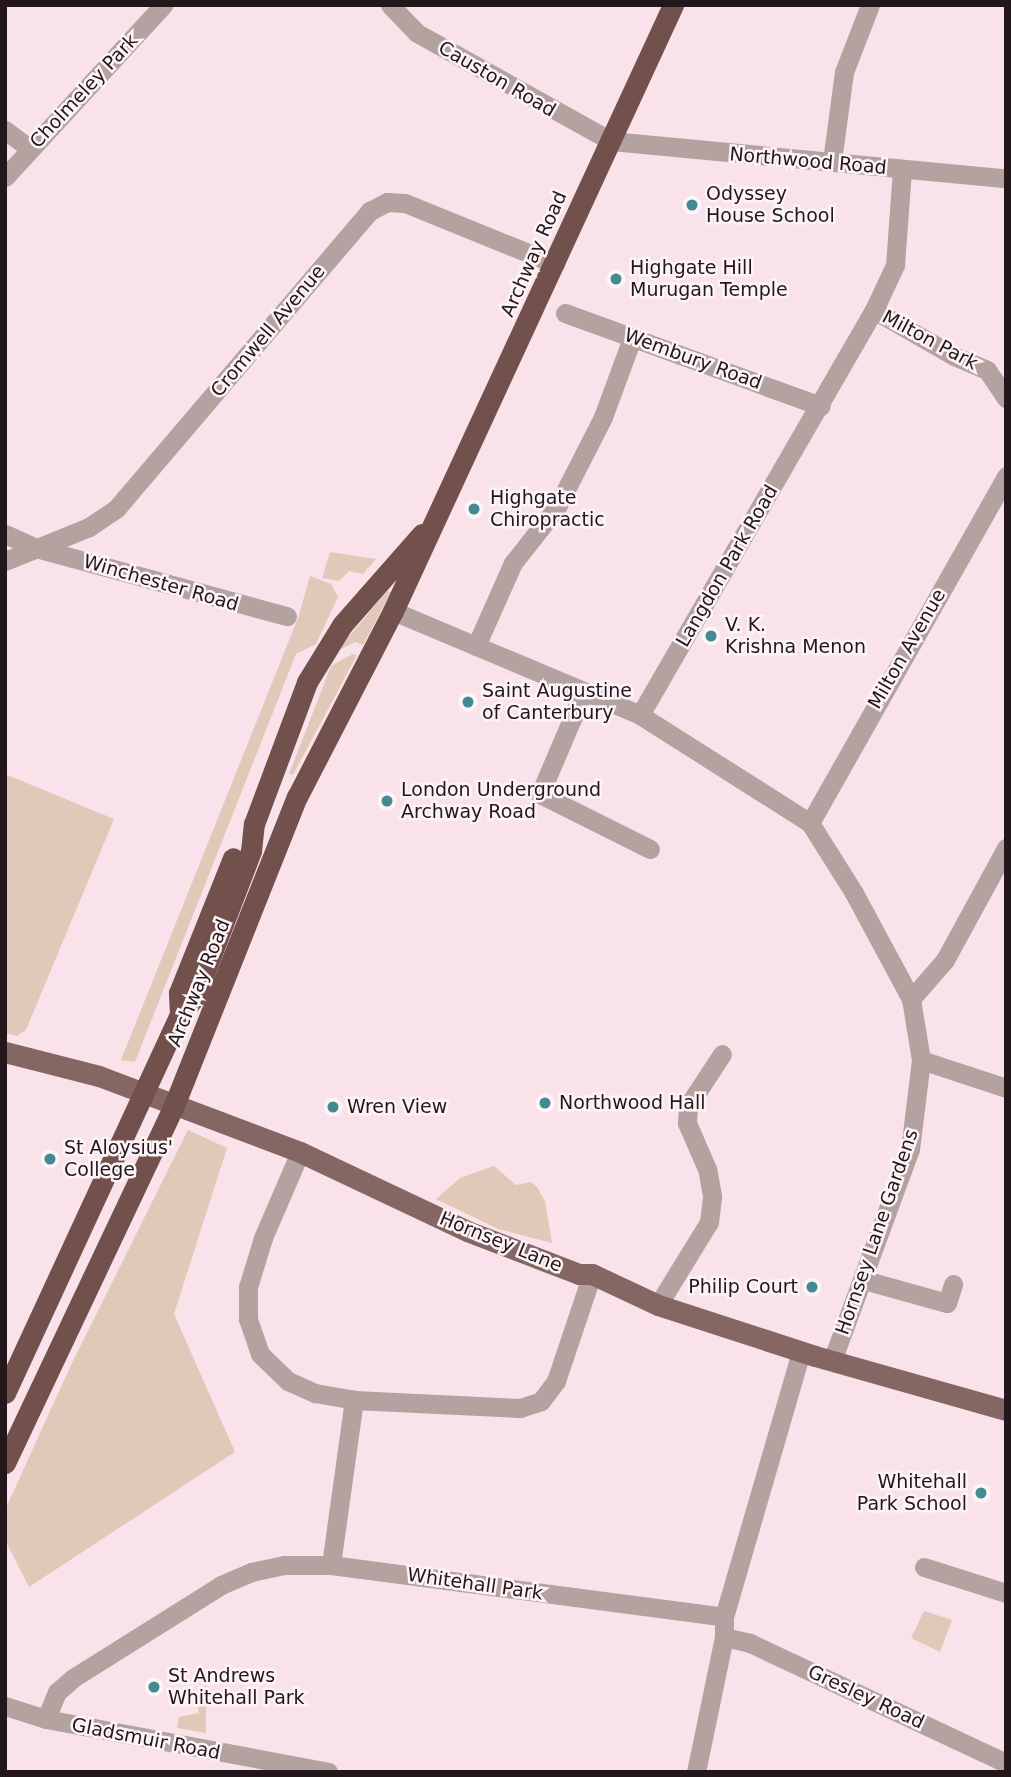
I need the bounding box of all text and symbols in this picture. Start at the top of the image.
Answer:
street label: Cholmeley Park [25,29,143,153]
street label: Causton Road [434,36,560,122]
street label: Northwood Road [728,143,888,179]
place label: Odyssey House School [706,183,835,227]
street label: Archway Road [496,188,572,320]
marker: Odyssey House School [684,197,700,213]
place label: Highgate Hill Murugan Temple [630,257,788,301]
street label: Cromwell Avenue [206,260,330,402]
marker: Highgate Hill Murugan Temple [608,271,624,287]
street label: Milton Park [878,305,982,375]
street label: Wembury Road [621,324,765,394]
street label: Langdon Park Road [671,481,783,651]
place label: Highgate Chiropractic [490,487,605,531]
marker: Highgate Chiropractic [464,499,484,519]
street label: Winchester Road [81,550,241,616]
street label: Milton Avenue [863,585,951,713]
place label: V. K. Krishna Menon [725,614,866,658]
marker: V. K. Krishna Menon [703,628,719,644]
place label: Saint Augustine of Canterbury [482,680,632,724]
marker: Saint Augustine of Canterbury [460,694,476,710]
place label: London Underground Archway Road [401,779,601,823]
marker: London Underground Archway Road [379,793,395,809]
street label: Archway Road [163,916,235,1050]
place label: Northwood Hall [559,1092,706,1114]
marker: Northwood Hall [537,1095,553,1111]
place label: Wren View [347,1096,447,1118]
marker: Wren View [325,1099,341,1115]
street label: Hornsey Lane Gardens [831,1126,923,1338]
place label: St Aloysius' College [64,1137,173,1181]
marker: St Aloysius' College [42,1151,58,1167]
street label: Hornsey Lane [436,1207,566,1277]
place label: Philip Court [688,1276,798,1298]
marker: Philip Court [804,1279,820,1295]
place label: Whitehall Park School [857,1471,967,1515]
marker: Whitehall Park School [973,1485,989,1501]
street label: Whitehall Park [406,1563,544,1605]
street label: Gresley Road [804,1660,928,1734]
place label: St Andrews Whitehall Park [168,1665,305,1709]
marker: St Andrews Whitehall Park [146,1679,162,1695]
street label: Gladsmuir Road [70,1713,222,1765]

